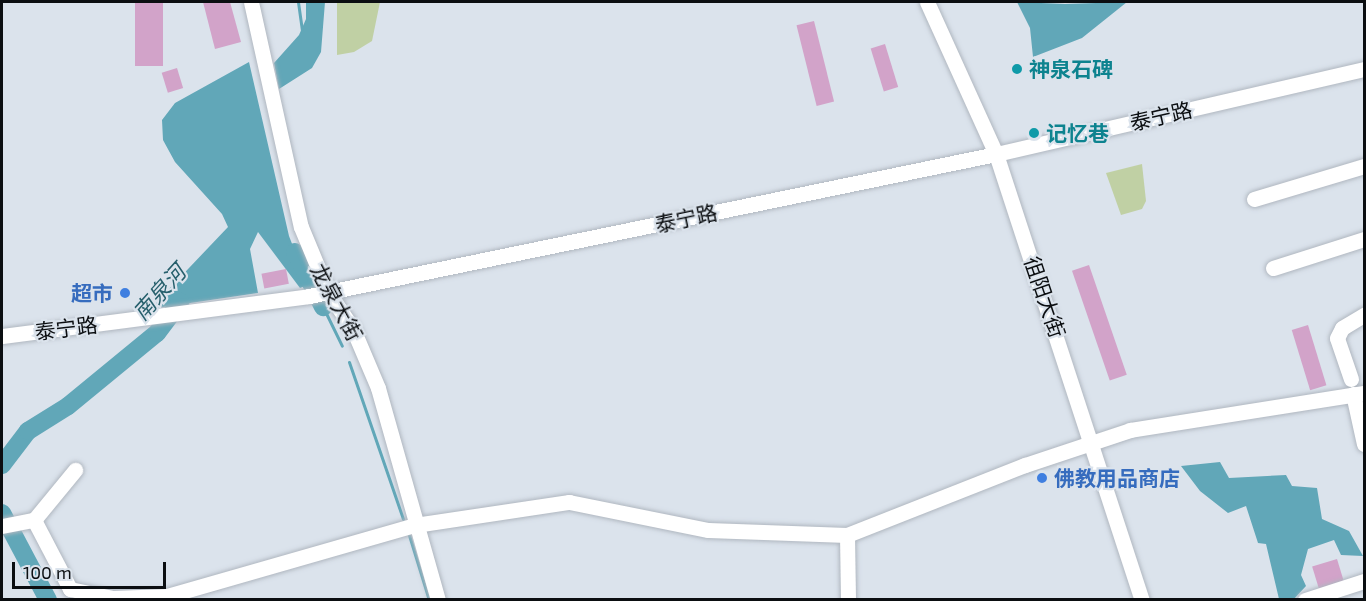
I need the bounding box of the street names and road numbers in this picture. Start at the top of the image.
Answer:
street label: 泰宁路 [1127,97,1195,135]
street label: 泰宁路 [653,199,719,237]
street label: 徂阳大街 [1019,253,1071,341]
street label: 龙泉大街 [306,259,368,345]
street label: 泰宁路 [33,312,99,344]

